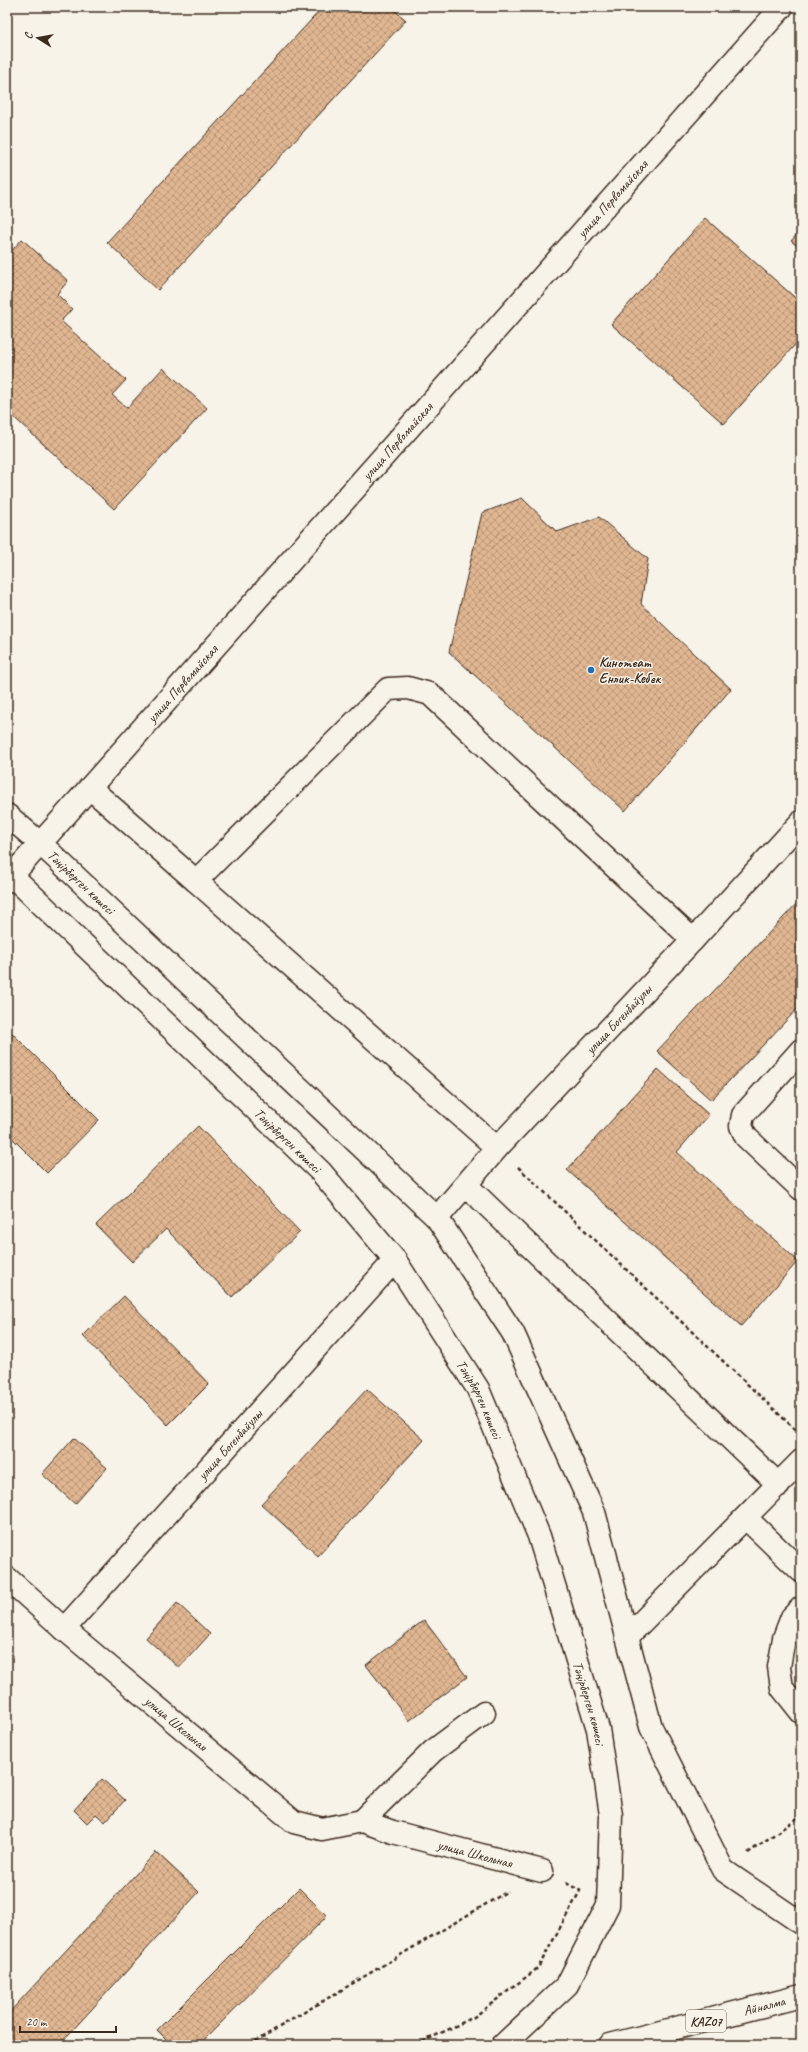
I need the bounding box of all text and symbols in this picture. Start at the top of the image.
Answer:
north arrow [18,18,58,58]
text: С [21,31,36,40]
street label: улица Первомайская [573,155,652,242]
street label: улица Первомайская [358,398,438,485]
street label: улица Первомайская [143,640,223,727]
place label: Кинотеат Енлик-Кебек [599,654,662,687]
marker: Кинотеат Енлик-Кебек [586,665,596,675]
street label: Тәңірберген көшесі [44,847,120,920]
street label: улица Богенбайулы [581,980,656,1059]
street label: Тәңірберген көшесі [251,1105,326,1178]
street label: Тәңірберген көшесі [452,1357,506,1443]
street label: улица Богенбайулы [193,1405,267,1484]
street label: Тәңірберген көшесі [569,1659,609,1748]
street label: улица Школьная [140,1692,212,1755]
street label: улица Школьная [435,1836,515,1872]
street label: Айналма [742,1992,788,2019]
scale bar [20,2008,116,2034]
road number: KAZ07 [686,2010,726,2032]
text: 20 m [26,2014,48,2030]

